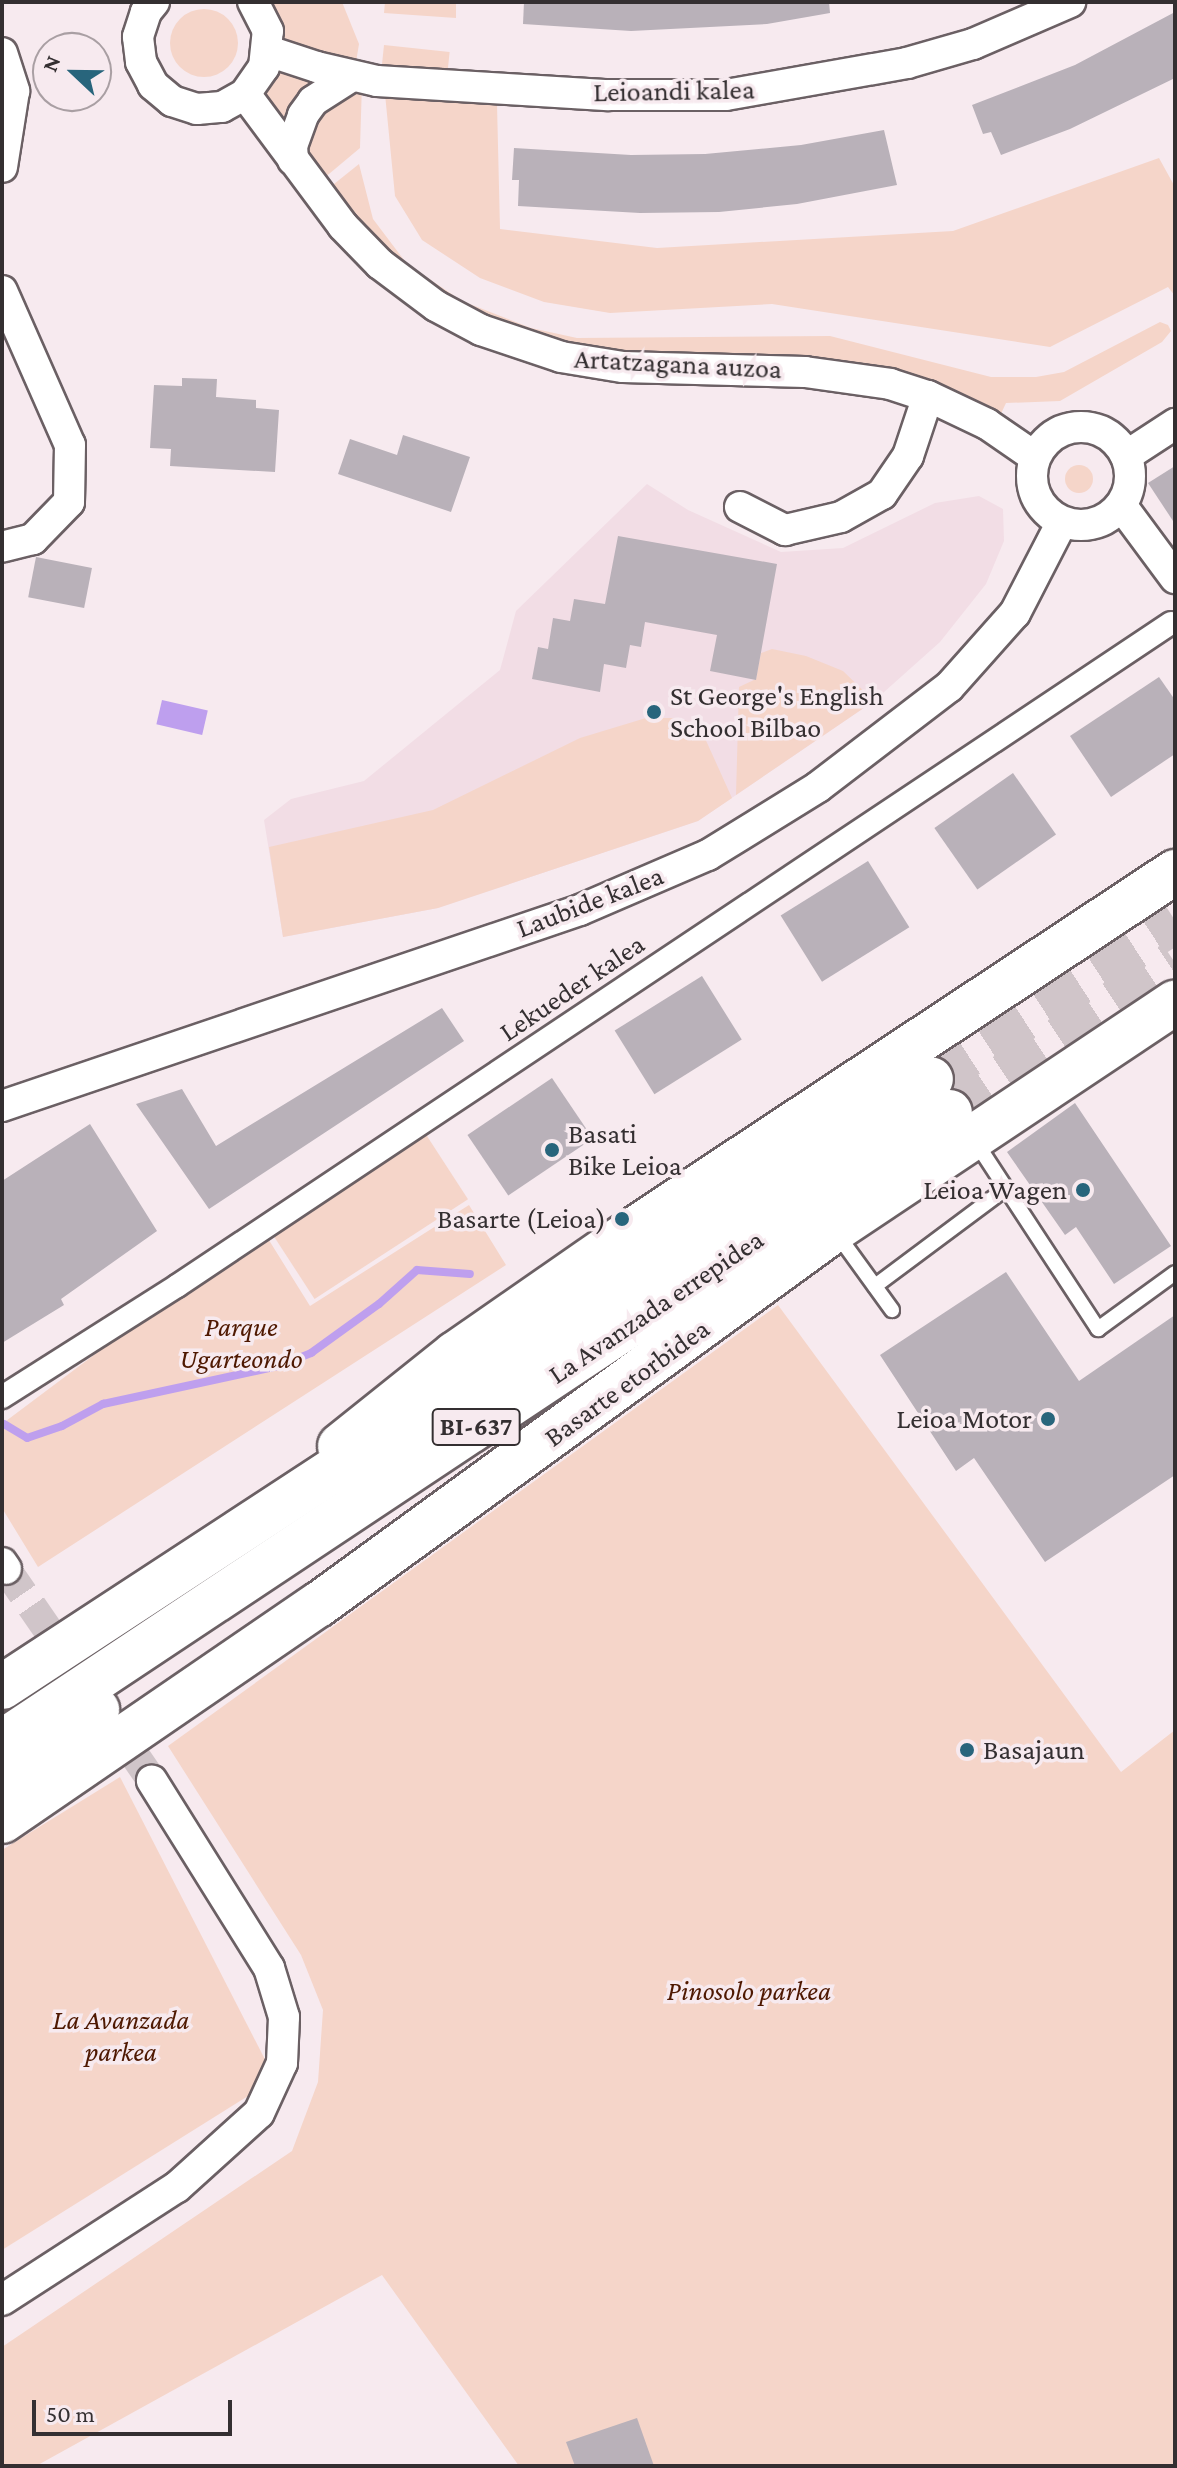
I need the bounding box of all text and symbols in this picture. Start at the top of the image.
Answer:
north arrow [32,32,112,112]
text: N [37,52,66,75]
street label: Leioandi kalea [593,73,755,109]
street label: Artatzagana auzoa [573,342,783,386]
place label: St George's English School Bilbao [670,679,884,745]
marker: St George's English School Bilbao [645,703,663,721]
street label: Laubide kalea [512,859,668,945]
street label: Lekueder kalea [493,927,651,1049]
place label: Basati Bike Leioa [568,1117,682,1183]
marker: Basati Bike Leioa [543,1141,561,1159]
place label: Leioa Wagen [923,1173,1067,1207]
marker: Leioa Wagen [1074,1181,1092,1199]
place label: Basarte (Leioa) [437,1202,606,1236]
marker: Basarte (Leioa) [613,1210,631,1228]
street label: La Avanzada errepidea [542,1223,770,1391]
park label: Parque Ugarteondo [179,1310,303,1376]
street label: Basarte etorbidea [538,1312,716,1454]
place label: Leioa Motor [896,1402,1032,1436]
road number: BI-637 [430,1405,522,1449]
marker: Leioa Motor [1039,1410,1057,1428]
place label: Basajaun [983,1733,1085,1767]
marker: Basajaun [958,1741,976,1759]
park label: Pinosolo parkea [667,1974,831,2008]
park label: La Avanzada parkea [52,2003,190,2069]
scale bar [36,2384,236,2434]
text: 50 m [46,2400,95,2427]

